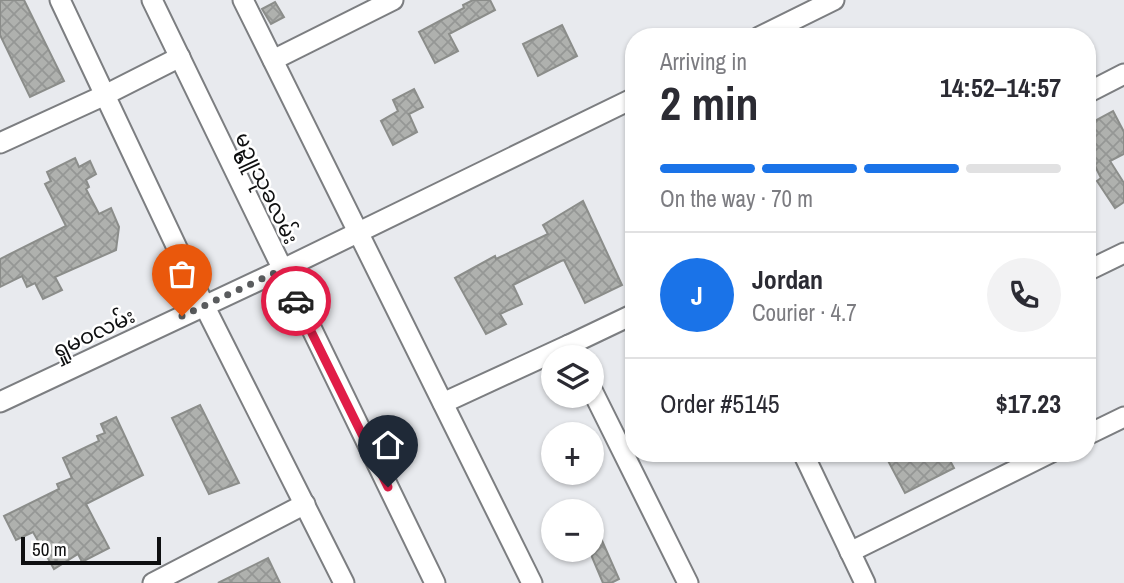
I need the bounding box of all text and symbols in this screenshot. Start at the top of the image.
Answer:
text: Arriving in [660,46,747,77]
text: 14:52–14:57 [940,70,1061,105]
text: 2 min [660,72,759,134]
street label: မဥ္ဇူသုခလမ်း [226,127,307,250]
text: On the way · 70 m [660,183,813,214]
pin [152,244,212,316]
icon: bag [163,255,201,293]
button: phone [987,258,1061,332]
text: Jordan [752,262,823,297]
courier [261,266,331,336]
text: J [691,278,703,313]
icon: car [277,282,315,320]
text: Courier · 4.7 [752,297,857,328]
street label: ရှုမဝလမ်း [46,300,141,368]
map controls [541,345,604,562]
button: layers [541,345,604,408]
text: Order #5145 [660,386,780,421]
text: $17.23 [996,386,1061,421]
pin [358,415,418,487]
button: + [541,422,604,485]
icon: home [369,426,407,464]
button: − [541,499,604,562]
scale bar [21,534,161,566]
text: 50 m [32,536,67,562]

